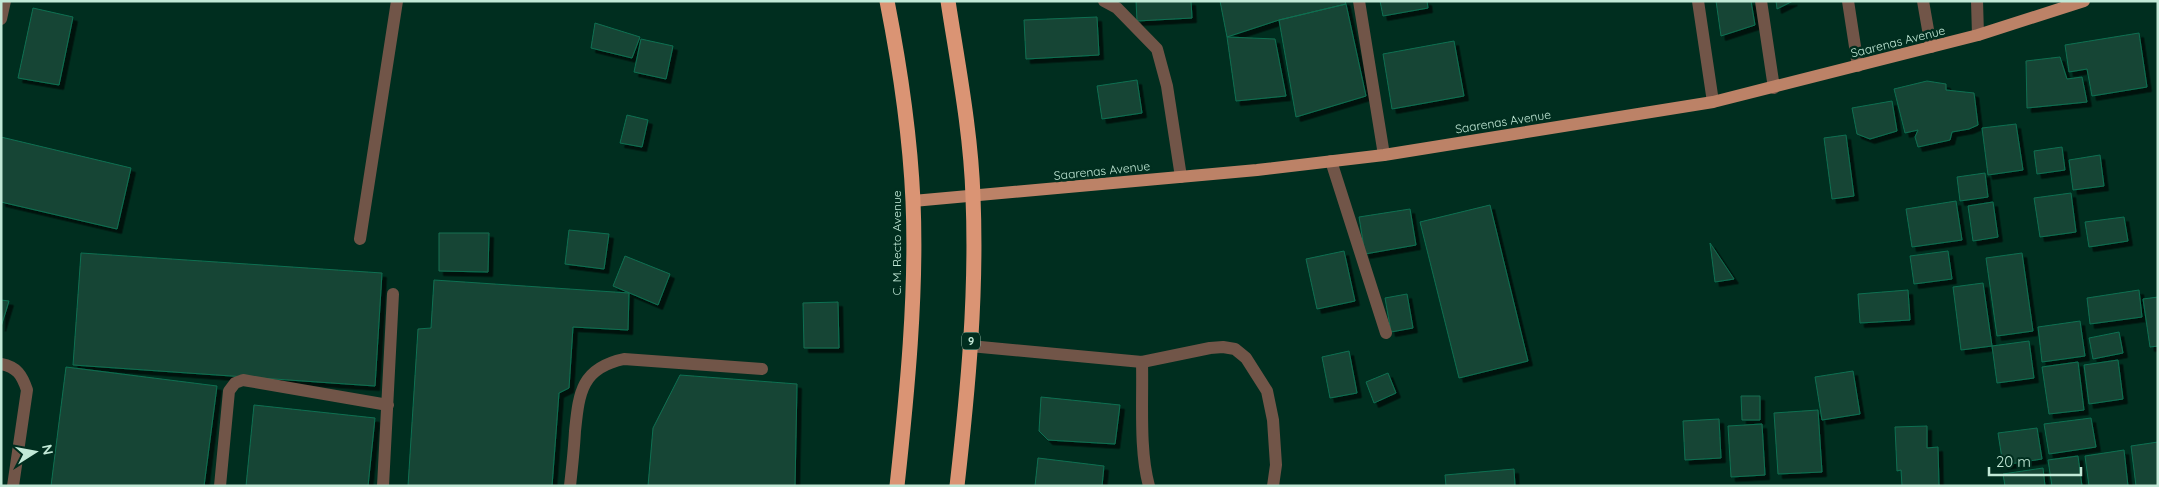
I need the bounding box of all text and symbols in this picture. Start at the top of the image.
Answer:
street label: Saarenas Avenue [1849,22,1947,60]
street label: Saarenas Avenue [1454,107,1552,136]
street label: Saarenas Avenue [1053,158,1151,183]
street label: C. M. Recto Avenue [889,190,904,296]
road number: 9 [962,332,980,350]
north arrow [10,427,60,477]
text: N [38,443,58,456]
scale bar [1989,444,2082,476]
text: 20 m [1996,452,2031,471]

